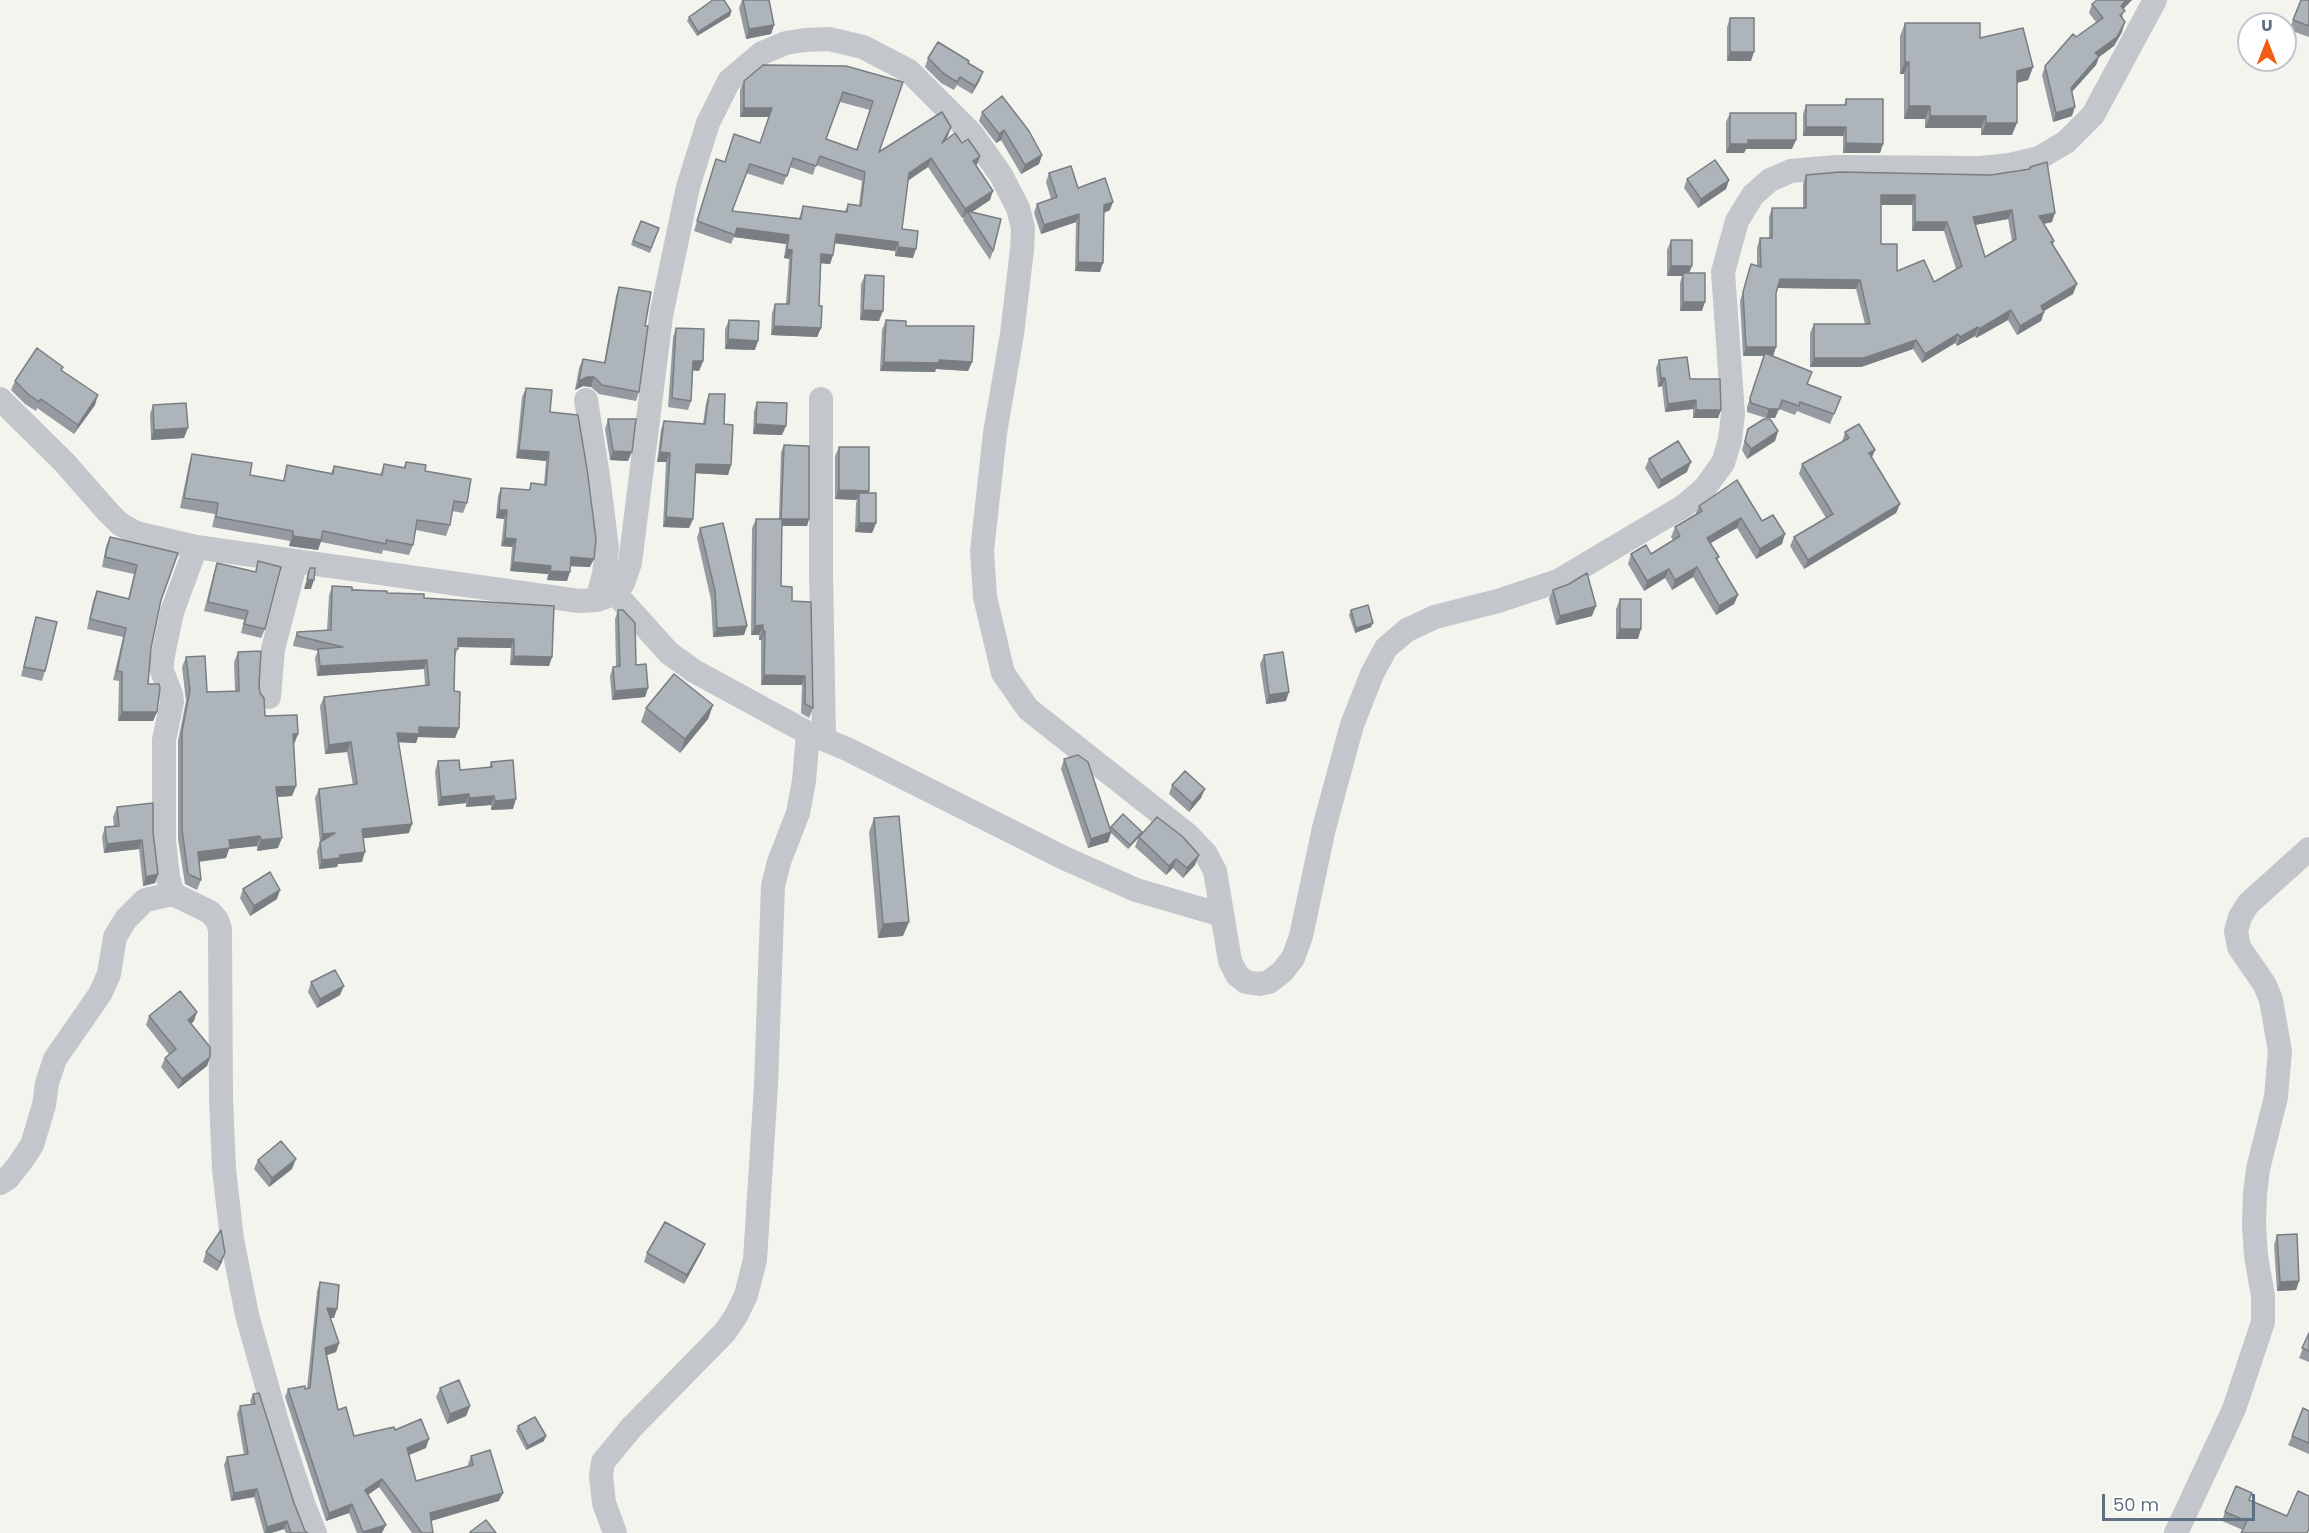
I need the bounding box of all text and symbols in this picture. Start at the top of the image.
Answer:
north arrow [2237,12,2297,72]
text: U [2261,14,2273,37]
scale bar [2105,1482,2258,1520]
text: 50 m [2113,1492,2159,1517]

